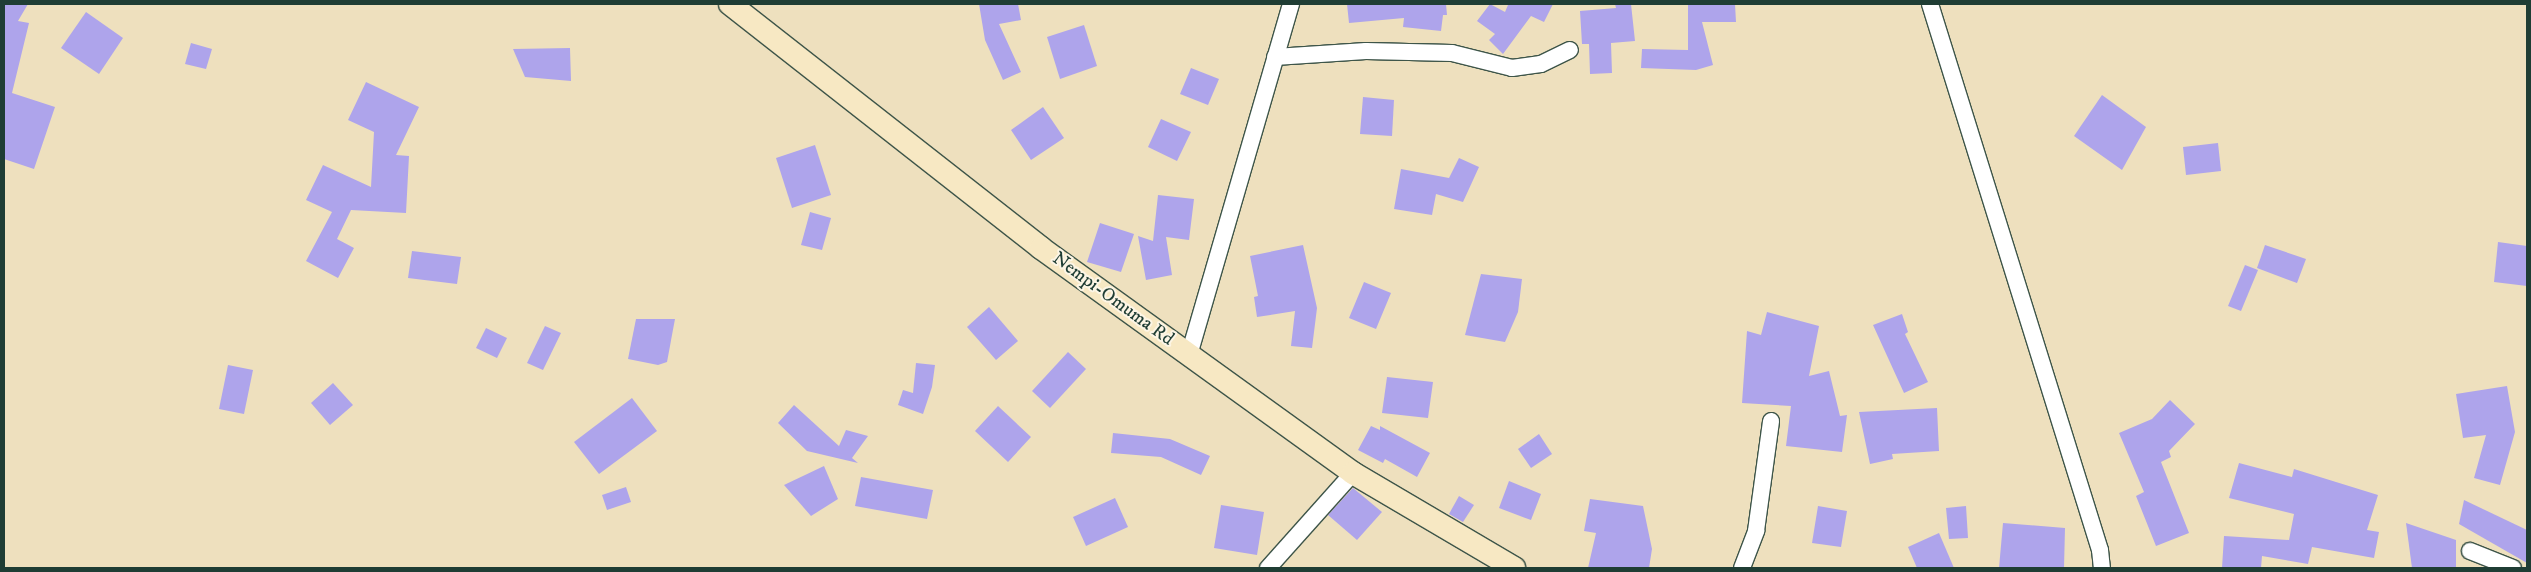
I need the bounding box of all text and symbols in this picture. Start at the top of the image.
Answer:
street label: Nempi-Omuma Rd [1048,247,1178,351]

